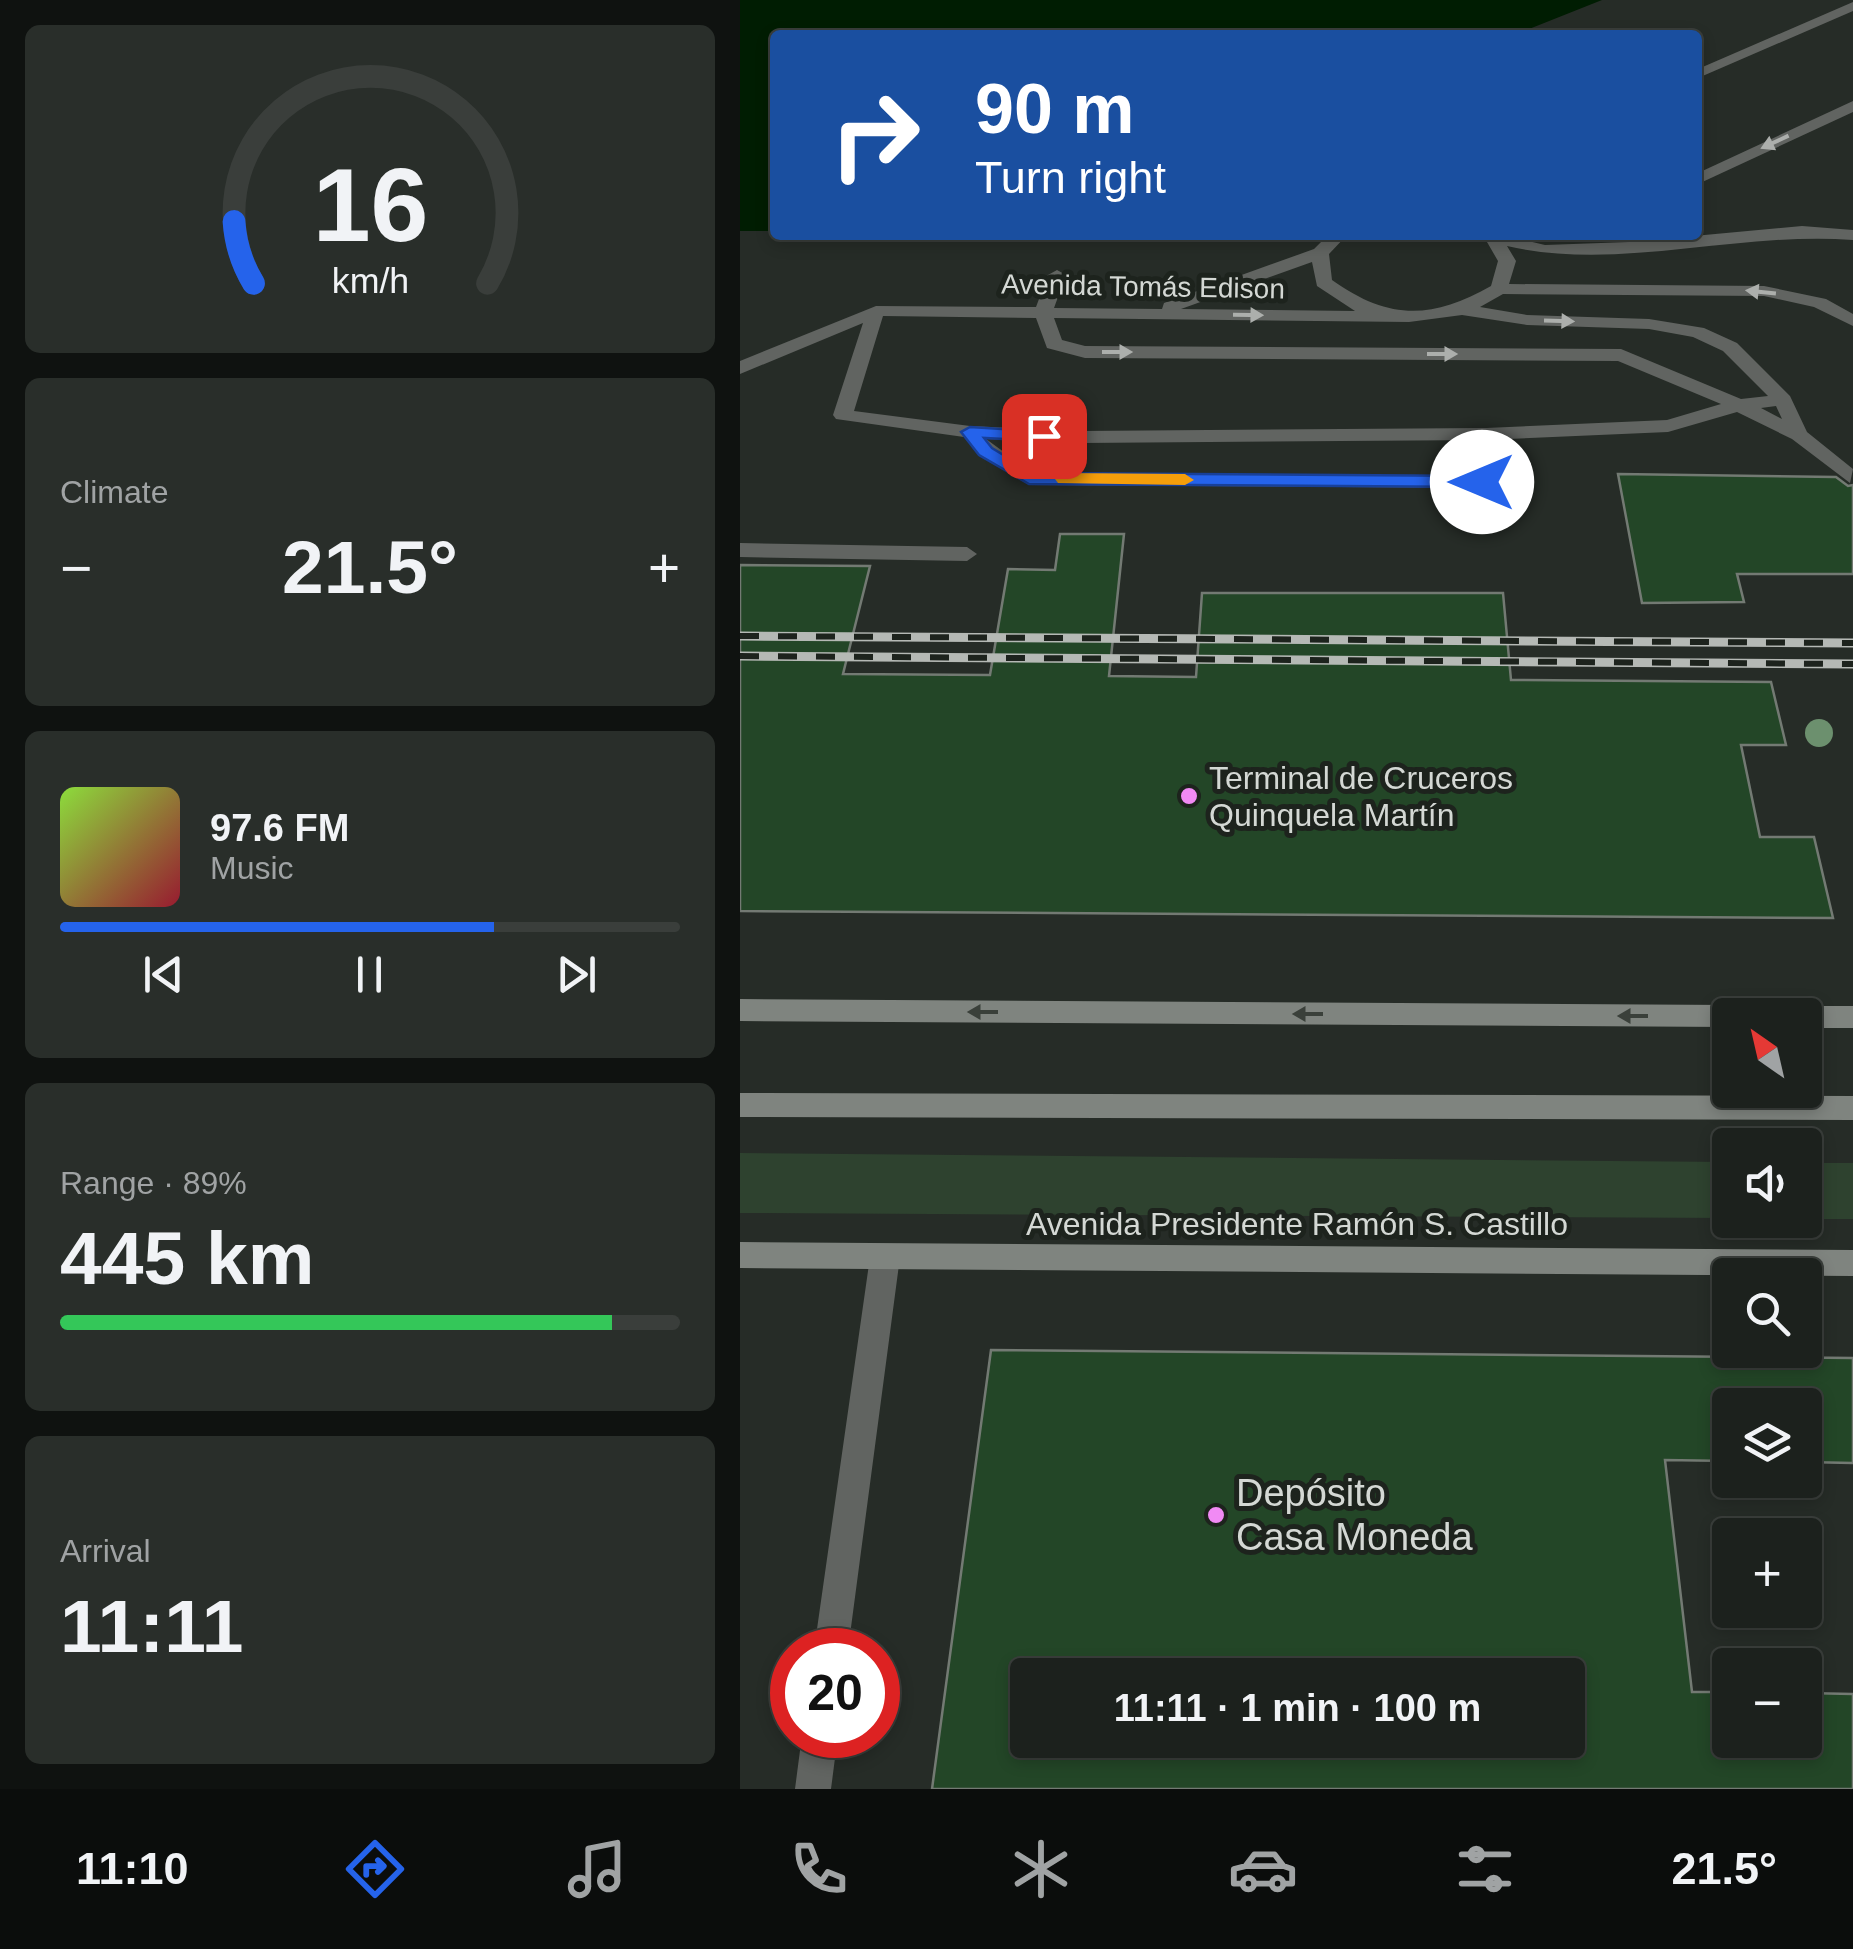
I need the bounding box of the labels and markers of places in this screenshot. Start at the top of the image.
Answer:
pin [1002,394,1087,479]
place label: Terminal de Cruceros Quinquela Martín [1209,760,1513,833]
marker: Terminal de Cruceros Quinquela Martín [1178,785,1200,807]
place label: Depósito Casa Moneda [1236,1472,1473,1558]
marker: Depósito Casa Moneda [1205,1504,1227,1526]

